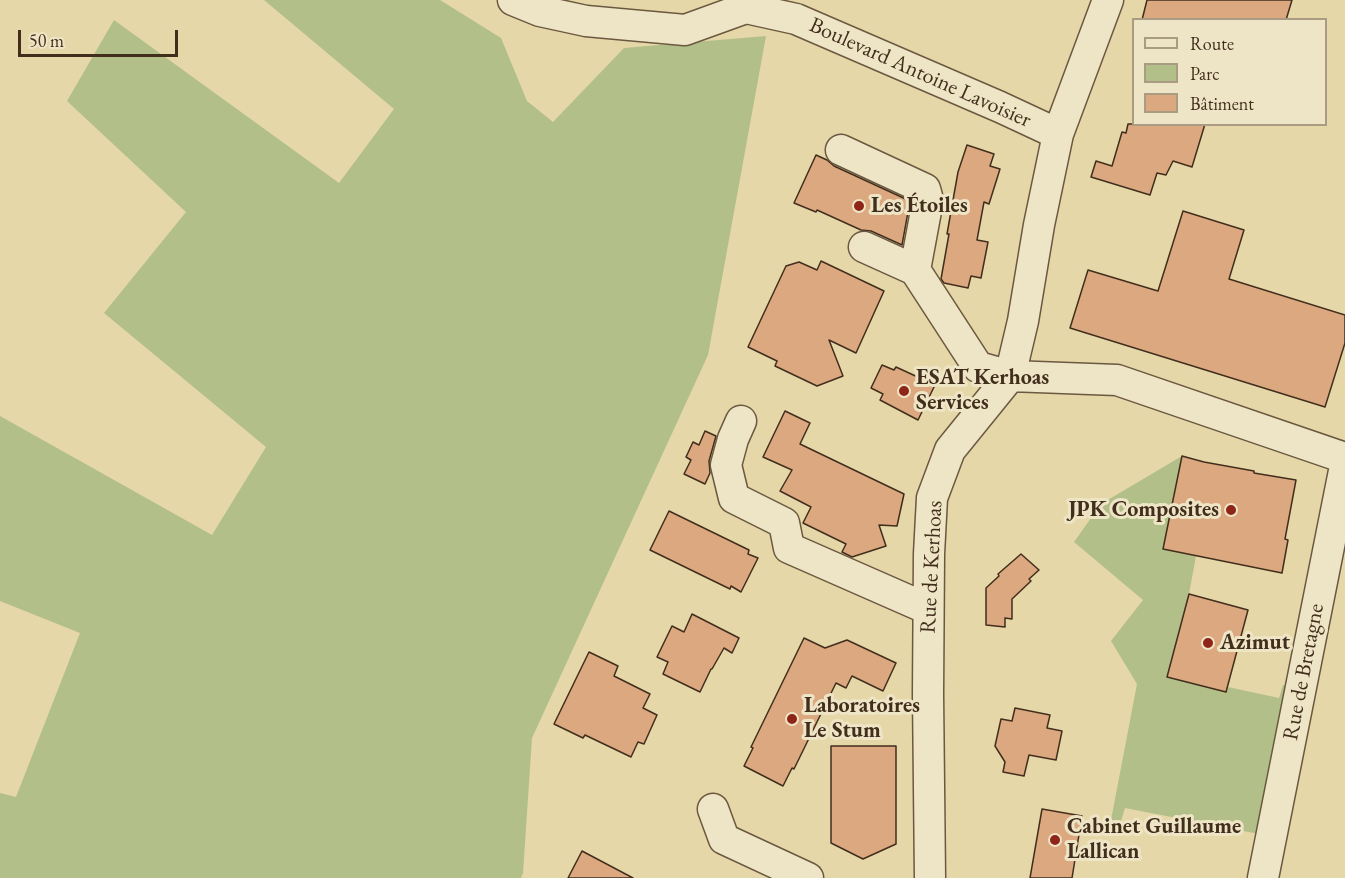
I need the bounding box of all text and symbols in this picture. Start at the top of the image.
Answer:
street label: Boulevard Antoine Lavoisier [805,12,1035,134]
scale bar [21,18,182,56]
legend [1132,18,1327,126]
text: 50 m [29,29,64,52]
text: Route [1190,32,1234,55]
text: Parc [1190,62,1220,85]
text: Bâtiment [1190,92,1254,115]
place label: Les Étoiles [871,193,968,219]
marker: Les Étoiles [852,199,866,213]
place label: ESAT Kerhoas Services [916,365,1049,416]
marker: ESAT Kerhoas Services [897,384,911,398]
place label: JPK Composites [1068,497,1219,523]
street label: Rue de Kerhoas [915,500,949,634]
marker: JPK Composites [1224,503,1238,517]
street label: Rue de Bretagne [1278,601,1330,743]
place label: Azimut [1220,630,1290,656]
marker: Azimut [1201,636,1215,650]
place label: Laboratoires Le Stum [804,693,920,744]
marker: Laboratoires Le Stum [785,712,799,726]
place label: Cabinet Guillaume Lallican [1067,814,1241,866]
marker: Cabinet Guillaume Lallican [1048,833,1062,847]

